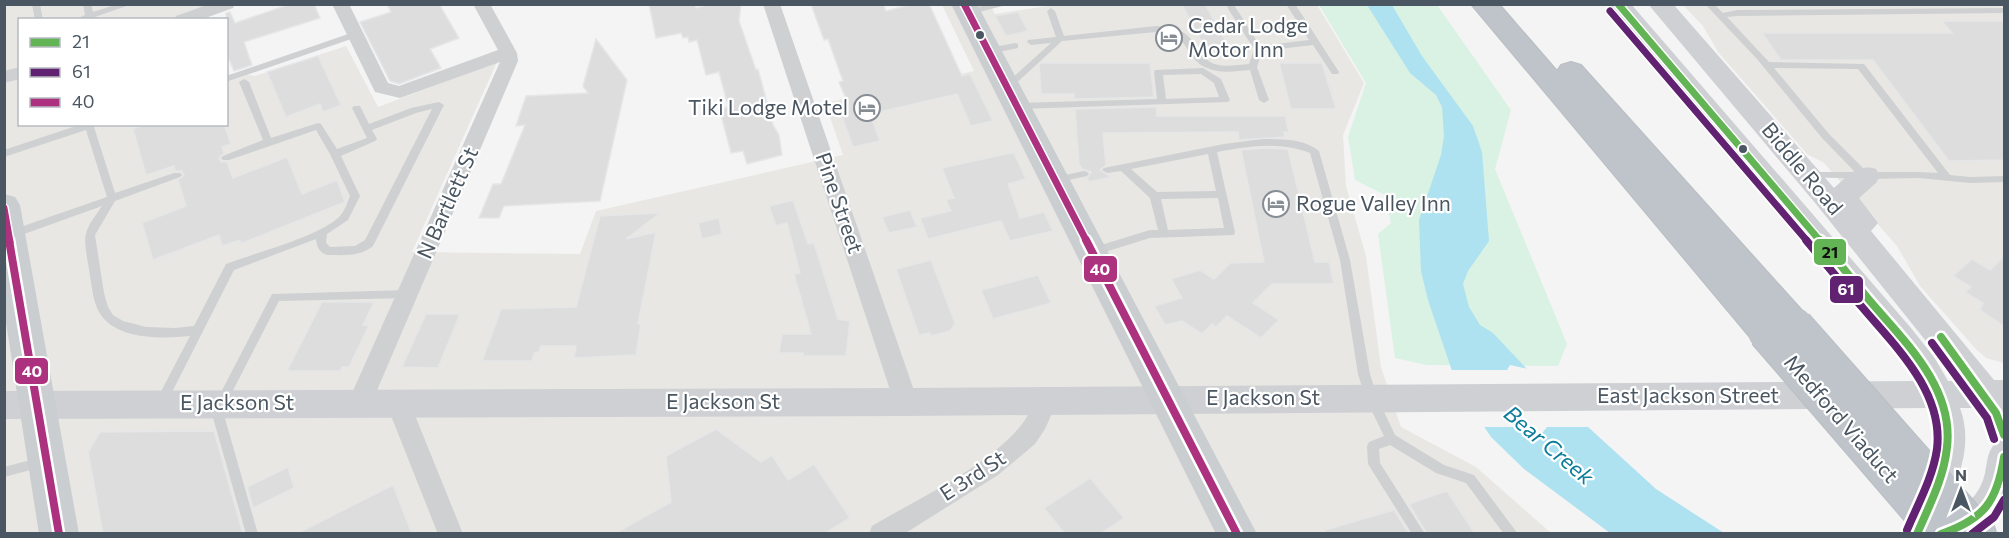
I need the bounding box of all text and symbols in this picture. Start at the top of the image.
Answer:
place label: Cedar Lodge Motor Inn [1188,12,1308,61]
legend [18,18,228,126]
hotel icon: Cedar Lodge Motor Inn [1154,23,1184,53]
unlabelled marker [974,29,986,41]
text: 21 [72,30,90,52]
text: 61 [72,60,91,82]
text: 40 [72,90,95,112]
hotel icon: Tiki Lodge Motel [852,93,882,123]
place label: Tiki Lodge Motel [688,94,848,119]
street label: Biddle Road [1757,117,1849,219]
street label: N Bartlett St [411,143,482,262]
unlabelled marker [1737,143,1749,155]
street label: Pine Street [811,149,869,256]
hotel icon: Rogue Valley Inn [1261,189,1291,219]
place label: Rogue Valley Inn [1296,190,1451,215]
line badge: 21 [1813,238,1847,266]
text: 21 [1822,242,1838,261]
line badge: 40 [1083,255,1118,283]
text: 40 [1090,259,1110,278]
line badge: 61 [1829,275,1864,304]
text: 61 [1837,279,1855,298]
street label: Medford Viaduct [1780,349,1905,487]
line badge: 40 [14,357,49,385]
text: 40 [22,361,42,380]
street label: East Jackson Street [1597,382,1779,407]
street label: E Jackson St [1206,384,1320,409]
street label: E Jackson St [666,388,780,413]
street label: E Jackson St [180,389,294,414]
water label: Bear Creek [1499,399,1601,491]
street label: E 3rd St [935,444,1010,505]
north arrow [1931,460,1991,520]
text: N [1955,465,1967,484]

